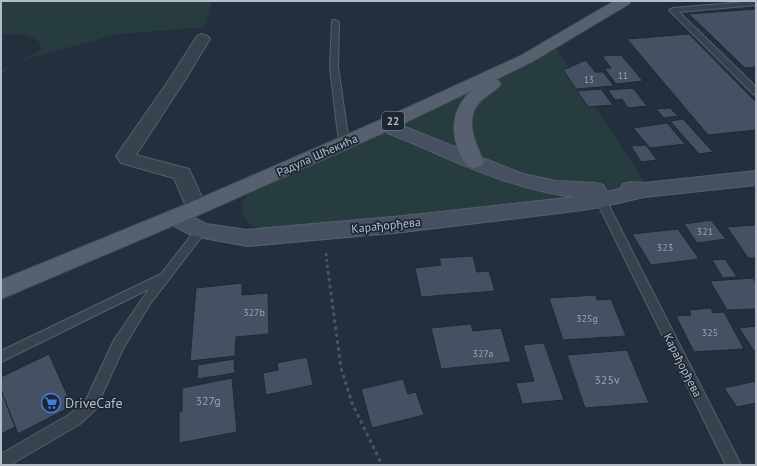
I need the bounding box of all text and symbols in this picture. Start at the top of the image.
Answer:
house number: 11 [618,70,628,81]
house number: 13 [584,74,594,85]
road number: 22 [382,112,404,130]
street label: Радула Шћекића [274,130,360,180]
street label: Карађорђева [350,214,422,236]
house number: 321 [697,225,713,238]
house number: 323 [657,241,673,254]
house number: 327b [243,306,265,319]
house number: 325g [576,312,598,325]
house number: 325 [702,326,718,339]
street label: Карађорђева [660,330,706,400]
house number: 327a [473,347,493,360]
house number: 325v [594,372,620,387]
supermarket icon: DriveCafe [40,392,62,414]
house number: 327g [195,393,221,408]
place label: DriveCafe [65,394,123,412]

